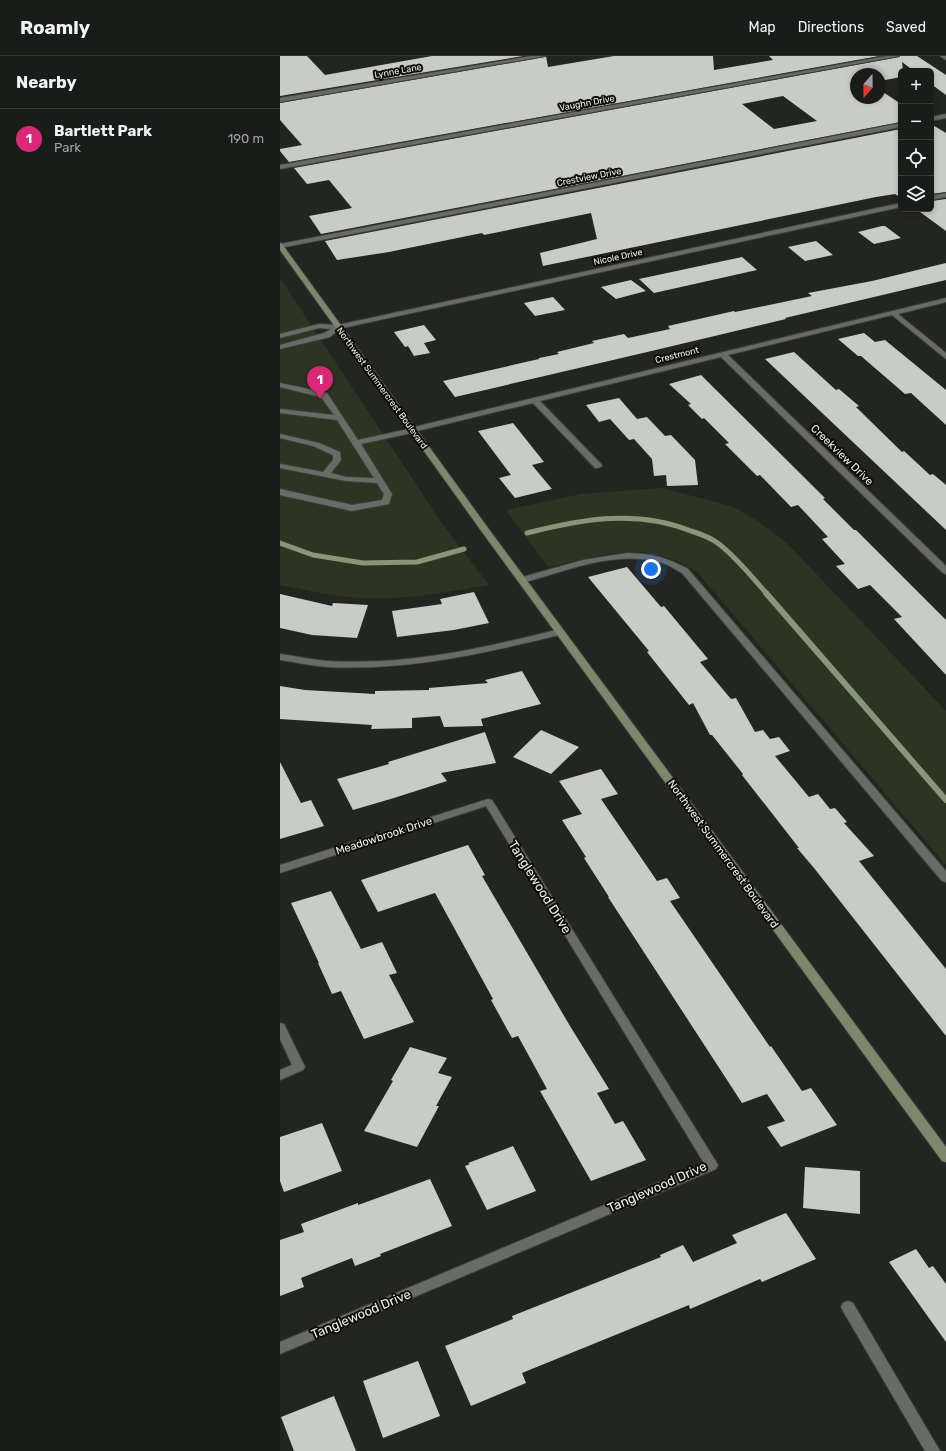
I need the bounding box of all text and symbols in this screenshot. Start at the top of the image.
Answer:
text: Roamly [20,16,90,39]
text: Map [749,19,776,36]
text: Directions [798,19,864,36]
text: Saved [886,19,926,36]
street label: Lynne Lane [374,62,422,80]
north arrow [850,68,886,104]
map controls [898,68,934,212]
button: + [898,68,934,104]
text: Nearby [16,72,77,92]
street label: Vaughn Drive [559,93,615,113]
button: − [898,104,934,140]
text: Bartlett Park [54,122,152,140]
text: 1 [26,131,32,146]
text: 190 m [228,131,264,146]
text: Park [54,140,81,155]
button: locate [898,140,934,176]
street label: Crestview Drive [556,166,622,188]
button: layers [898,176,934,212]
street label: Nicole Drive [593,247,643,267]
street label: Northwest Summercrest Boulevard [335,325,429,451]
street label: Crestmont [654,345,700,365]
pin: 1 [307,366,333,399]
street label: Creekview Drive [808,422,876,488]
your location [641,559,661,579]
street label: Northwest Summercrest Boulevard [665,777,781,931]
street label: Meadowbrook Drive [334,814,434,858]
street label: Tanglewood Drive [504,838,575,937]
street label: Tanglewood Drive [605,1158,709,1216]
street label: Tanglewood Drive [309,1286,413,1343]

